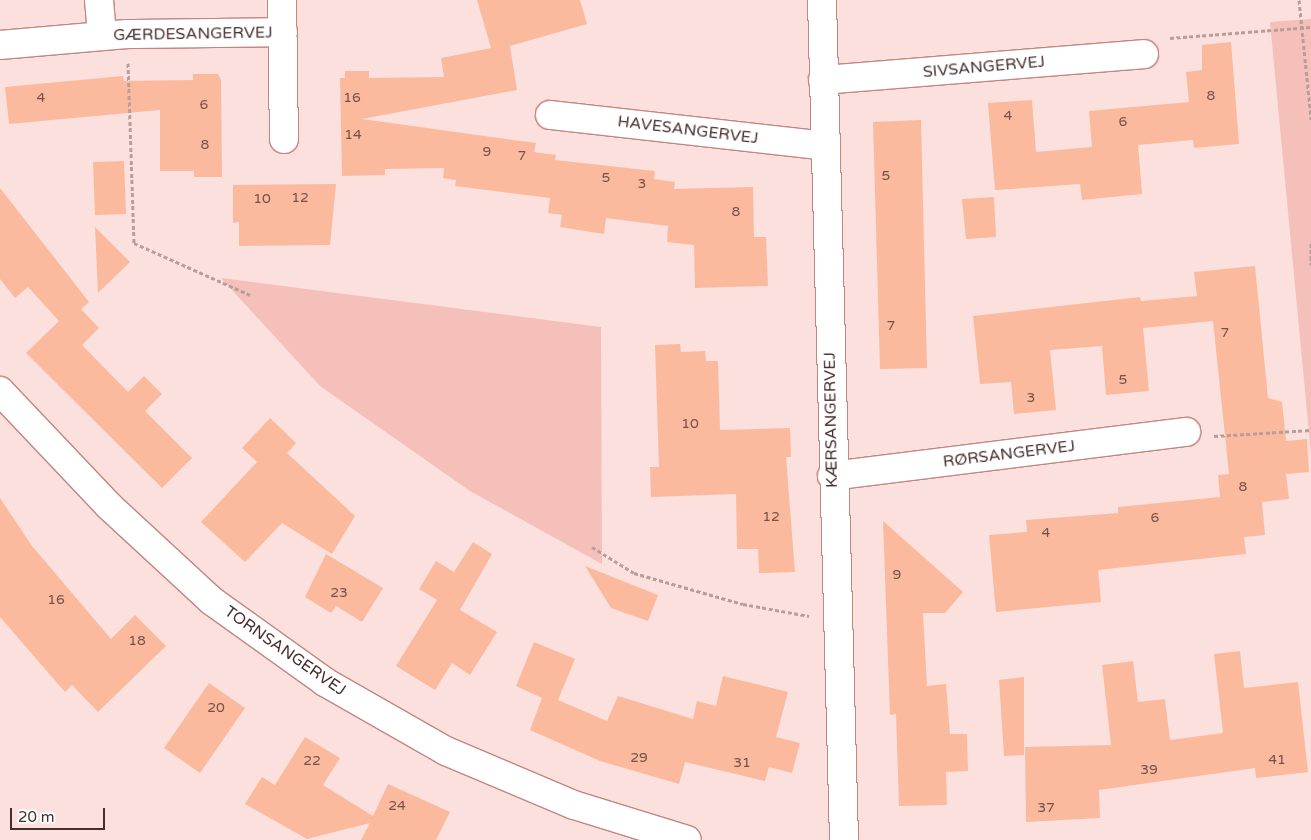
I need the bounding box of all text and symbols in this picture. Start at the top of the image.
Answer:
street label: GÆRDESANGERVEJ [113,23,273,45]
street label: SIVSANGERVEJ [922,52,1046,82]
house number: 8 [1207,88,1215,104]
house number: 4 [37,90,45,106]
house number: 16 [343,90,361,106]
house number: 6 [200,97,208,113]
house number: 4 [1004,108,1012,124]
street label: HAVESANGERVEJ [616,112,760,148]
house number: 6 [1119,114,1127,130]
house number: 14 [344,127,362,143]
house number: 8 [201,137,209,153]
house number: 9 [483,144,491,160]
house number: 7 [518,148,526,164]
house number: 5 [882,168,890,184]
house number: 5 [602,170,610,186]
house number: 3 [638,176,646,192]
house number: 12 [291,190,309,206]
house number: 10 [253,191,271,207]
house number: 8 [732,204,740,220]
house number: 7 [887,318,895,334]
house number: 7 [1221,325,1229,341]
street label: KÆRSANGERVEJ [820,352,842,488]
house number: 5 [1119,372,1127,388]
house number: 3 [1027,390,1035,406]
house number: 10 [681,416,699,432]
street label: RØRSANGERVEJ [942,436,1076,472]
house number: 8 [1239,479,1247,495]
house number: 12 [762,509,780,525]
house number: 6 [1151,510,1159,526]
house number: 4 [1042,525,1050,541]
house number: 9 [893,567,901,583]
house number: 23 [330,585,348,601]
house number: 16 [47,592,65,608]
street label: TORNSANGERVEJ [221,602,349,700]
house number: 18 [128,633,146,649]
house number: 20 [207,700,225,716]
house number: 29 [630,750,648,766]
house number: 41 [1268,752,1286,768]
house number: 22 [303,753,321,769]
house number: 31 [733,755,751,771]
house number: 39 [1140,762,1158,778]
scale bar [12,798,108,830]
house number: 24 [388,798,406,814]
house number: 37 [1037,800,1055,816]
text: 20 m [18,808,55,826]

